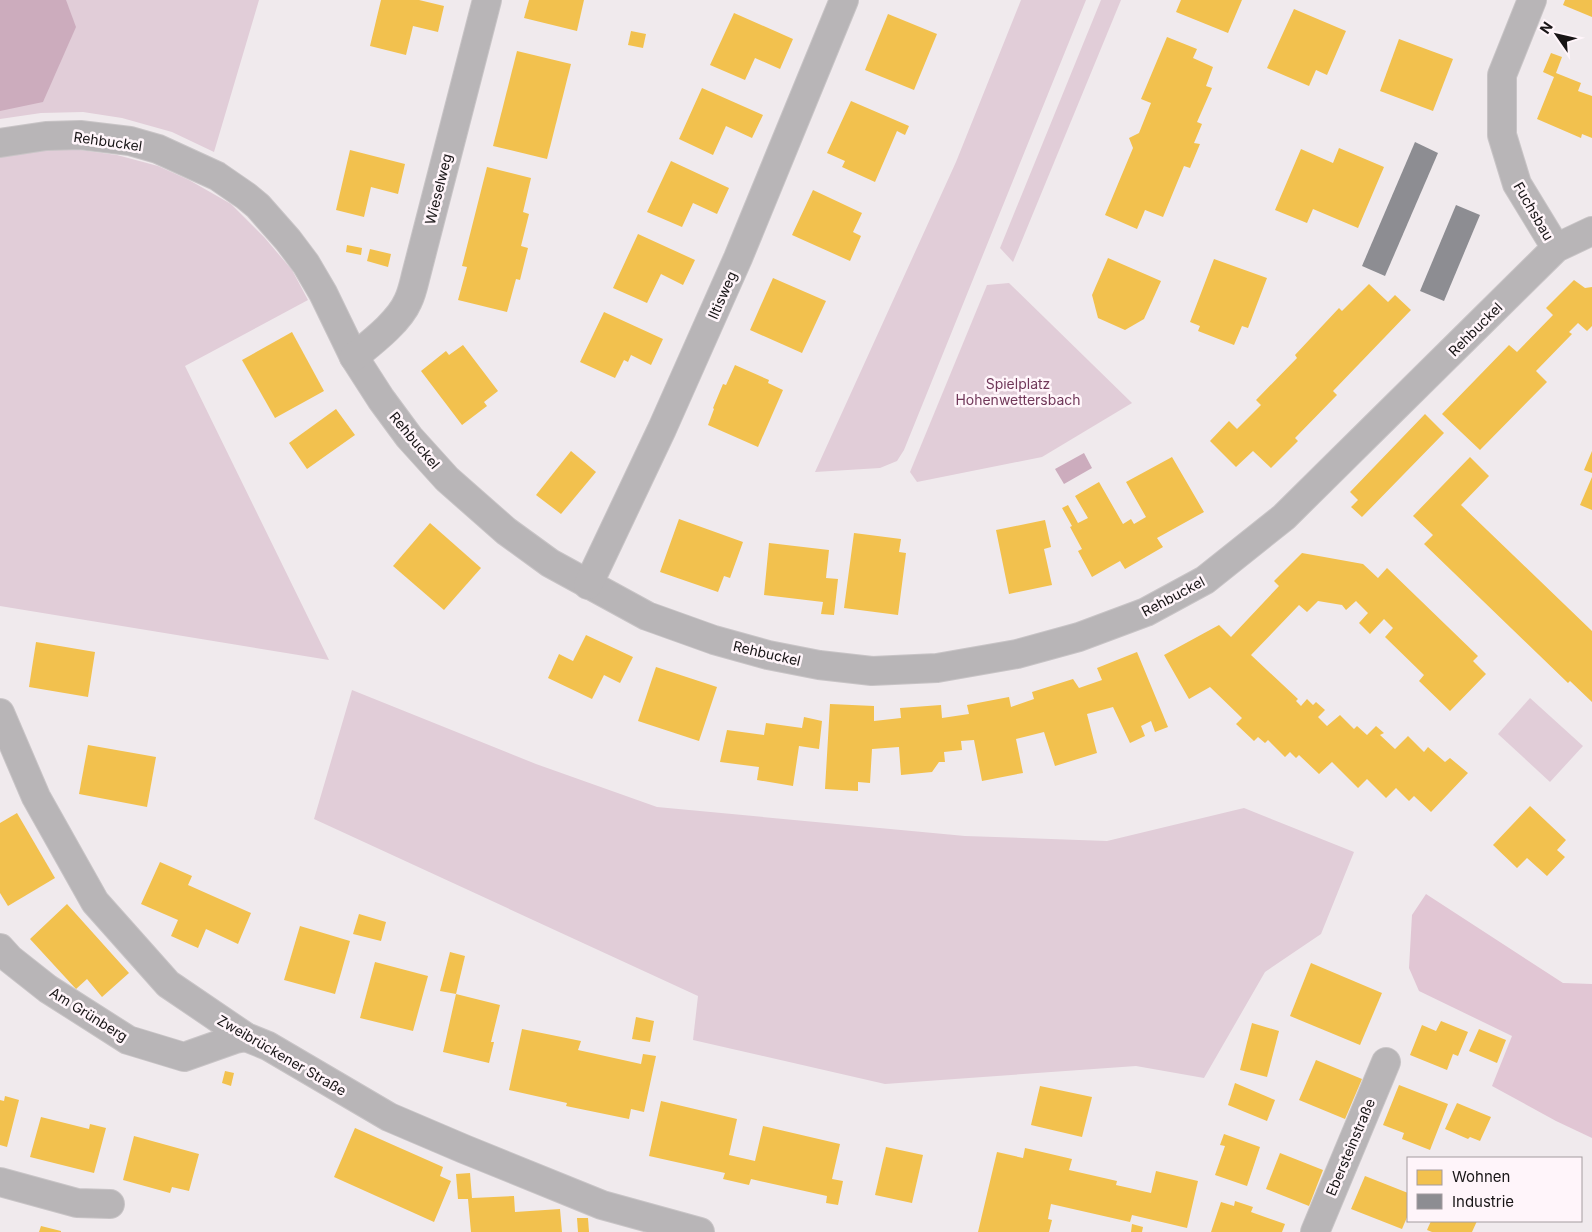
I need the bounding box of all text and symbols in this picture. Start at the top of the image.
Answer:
north arrow [1532,10,1582,60]
text: N [1536,18,1556,37]
street label: Rehbuckel [73,128,143,154]
street label: Wieselweg [421,152,455,226]
street label: Fuchsbau [1510,179,1558,243]
street label: Iltisweg [704,268,740,322]
street label: Rehbuckel [1445,299,1505,359]
park label: Spielplatz Hohenwettersbach [955,375,1081,408]
street label: Rehbuckel [386,408,444,472]
street label: Rehbuckel [1139,572,1207,620]
street label: Rehbuckel [731,637,803,669]
street label: Am Grünberg [47,983,131,1045]
street label: Zweibrückener Straße [214,1011,350,1099]
street label: Ebersteinstraße [1322,1096,1378,1198]
legend [1407,1157,1582,1222]
text: Wohnen [1452,1167,1510,1186]
text: Industrie [1452,1192,1514,1211]

